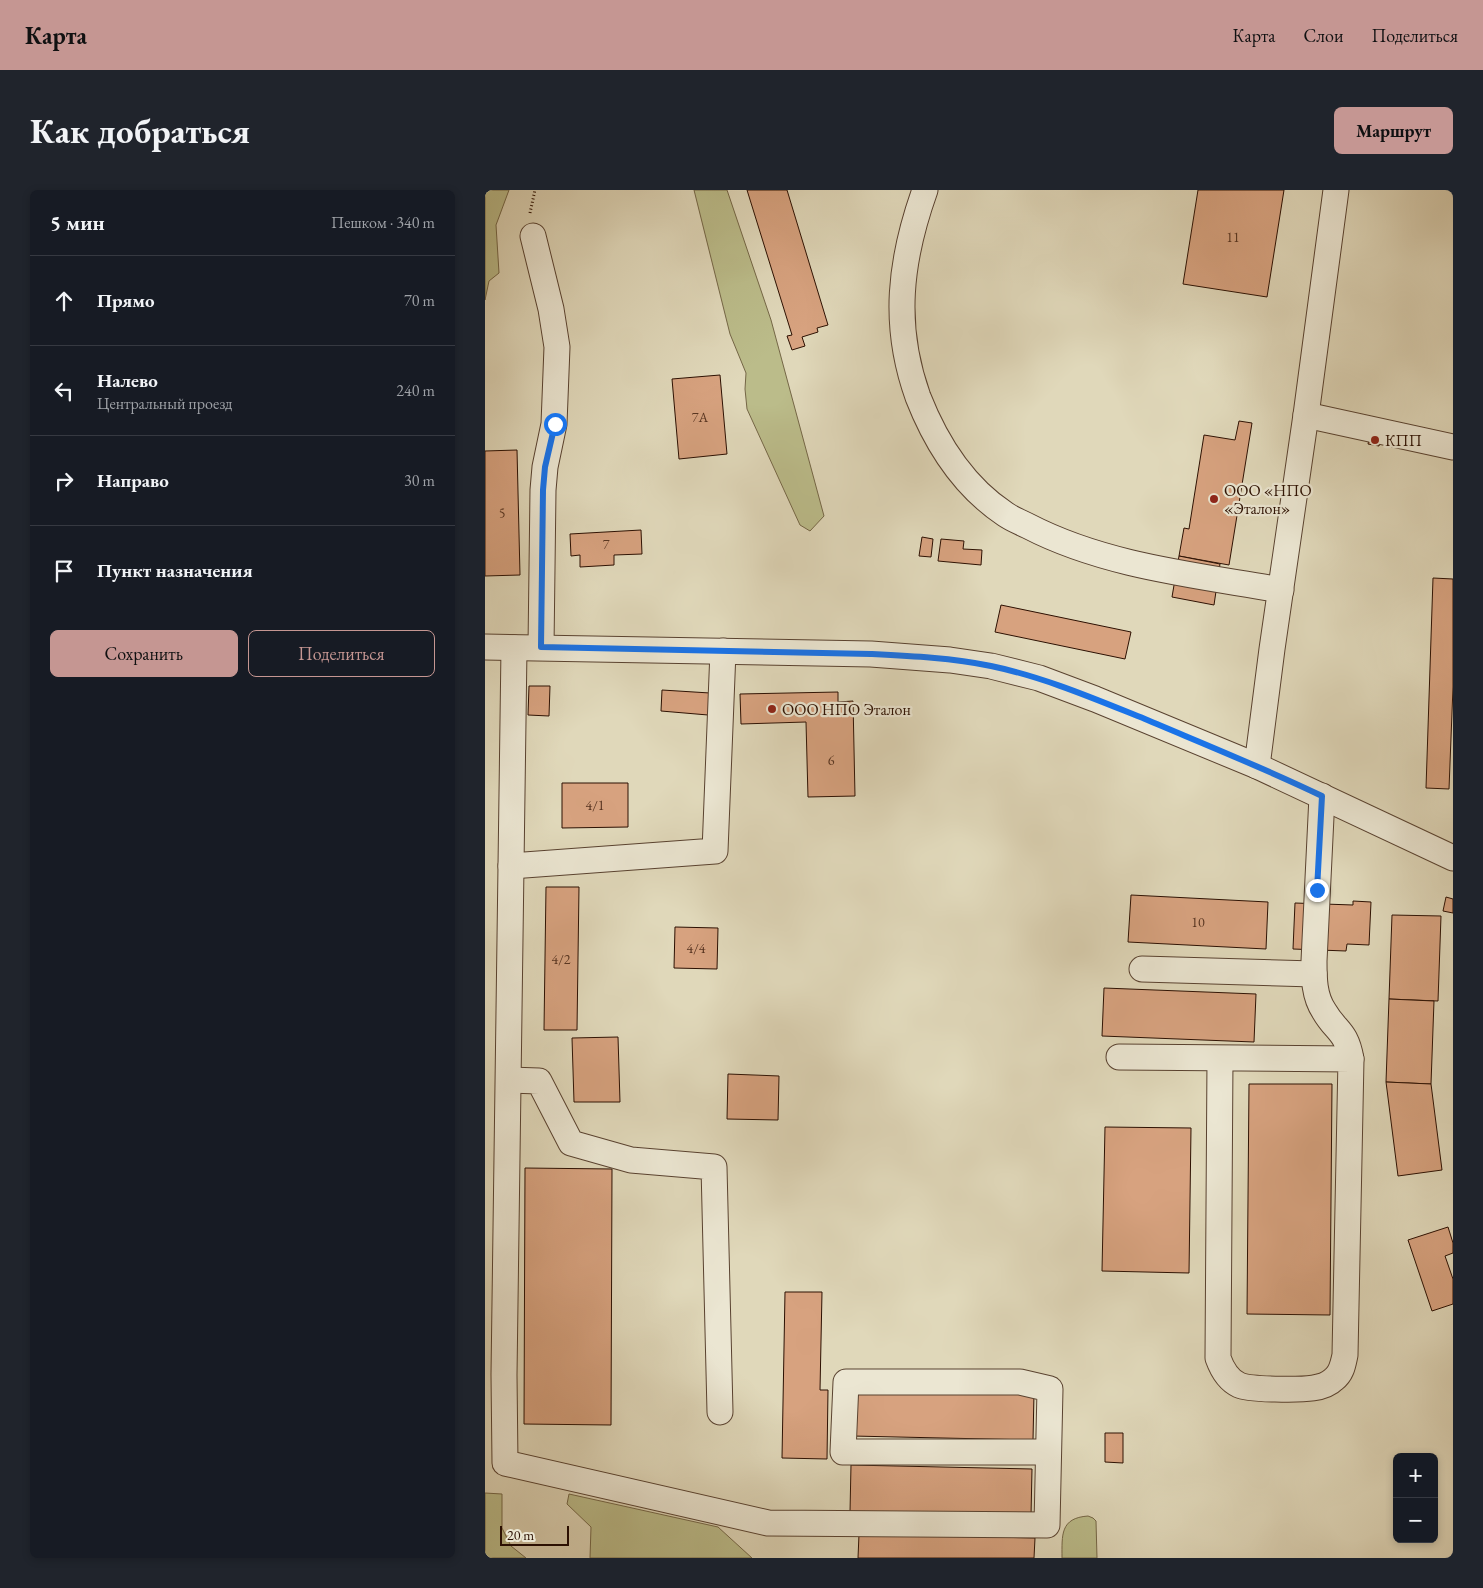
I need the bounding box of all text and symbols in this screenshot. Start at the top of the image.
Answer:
text: Карта [25,20,87,51]
text: Карта [1233,24,1276,47]
text: Слои [1304,24,1343,47]
text: Поделиться [1371,24,1458,47]
button: Маршрут [1334,107,1453,154]
text: Как добраться [30,108,250,153]
text: 5 мин [50,209,105,236]
text: Пешком · 340 m [331,212,435,233]
house number: 11 [1226,228,1240,246]
icon: ahead [50,287,78,315]
text: Прямо [97,288,155,313]
text: 70 m [404,290,435,311]
text: Налево [97,368,158,393]
icon: left [50,377,78,405]
text: 240 m [396,380,435,401]
text: Центральный проезд [97,393,232,414]
house number: 7А [692,408,709,426]
route start [544,413,567,436]
place label: КПП [1385,430,1422,451]
marker: КПП [1369,434,1381,446]
icon: right [50,467,78,495]
text: Направо [97,468,169,493]
text: 30 m [404,470,435,491]
place label: ООО «НПО «Эталон» [1224,480,1312,519]
marker: ООО «НПО «Эталон» [1208,493,1220,505]
house number: 5 [499,504,505,522]
house number: 7 [603,535,610,553]
icon: arrive [50,557,78,585]
text: Пункт назначения [97,558,253,583]
button: Сохранить [50,630,238,677]
button: Поделиться [248,630,435,677]
place label: ООО НПО Эталон [782,699,911,720]
marker: ООО НПО Эталон [766,703,778,715]
house number: 6 [828,751,835,769]
house number: 4/1 [585,796,605,814]
route end [1306,879,1329,902]
house number: 10 [1191,913,1205,931]
house number: 4/4 [686,939,706,957]
house number: 4/2 [551,950,571,968]
map controls [1393,1453,1438,1543]
button: + [1393,1453,1438,1498]
button: − [1393,1498,1438,1543]
scale bar [500,1523,569,1546]
text: 20 m [507,1526,534,1544]

